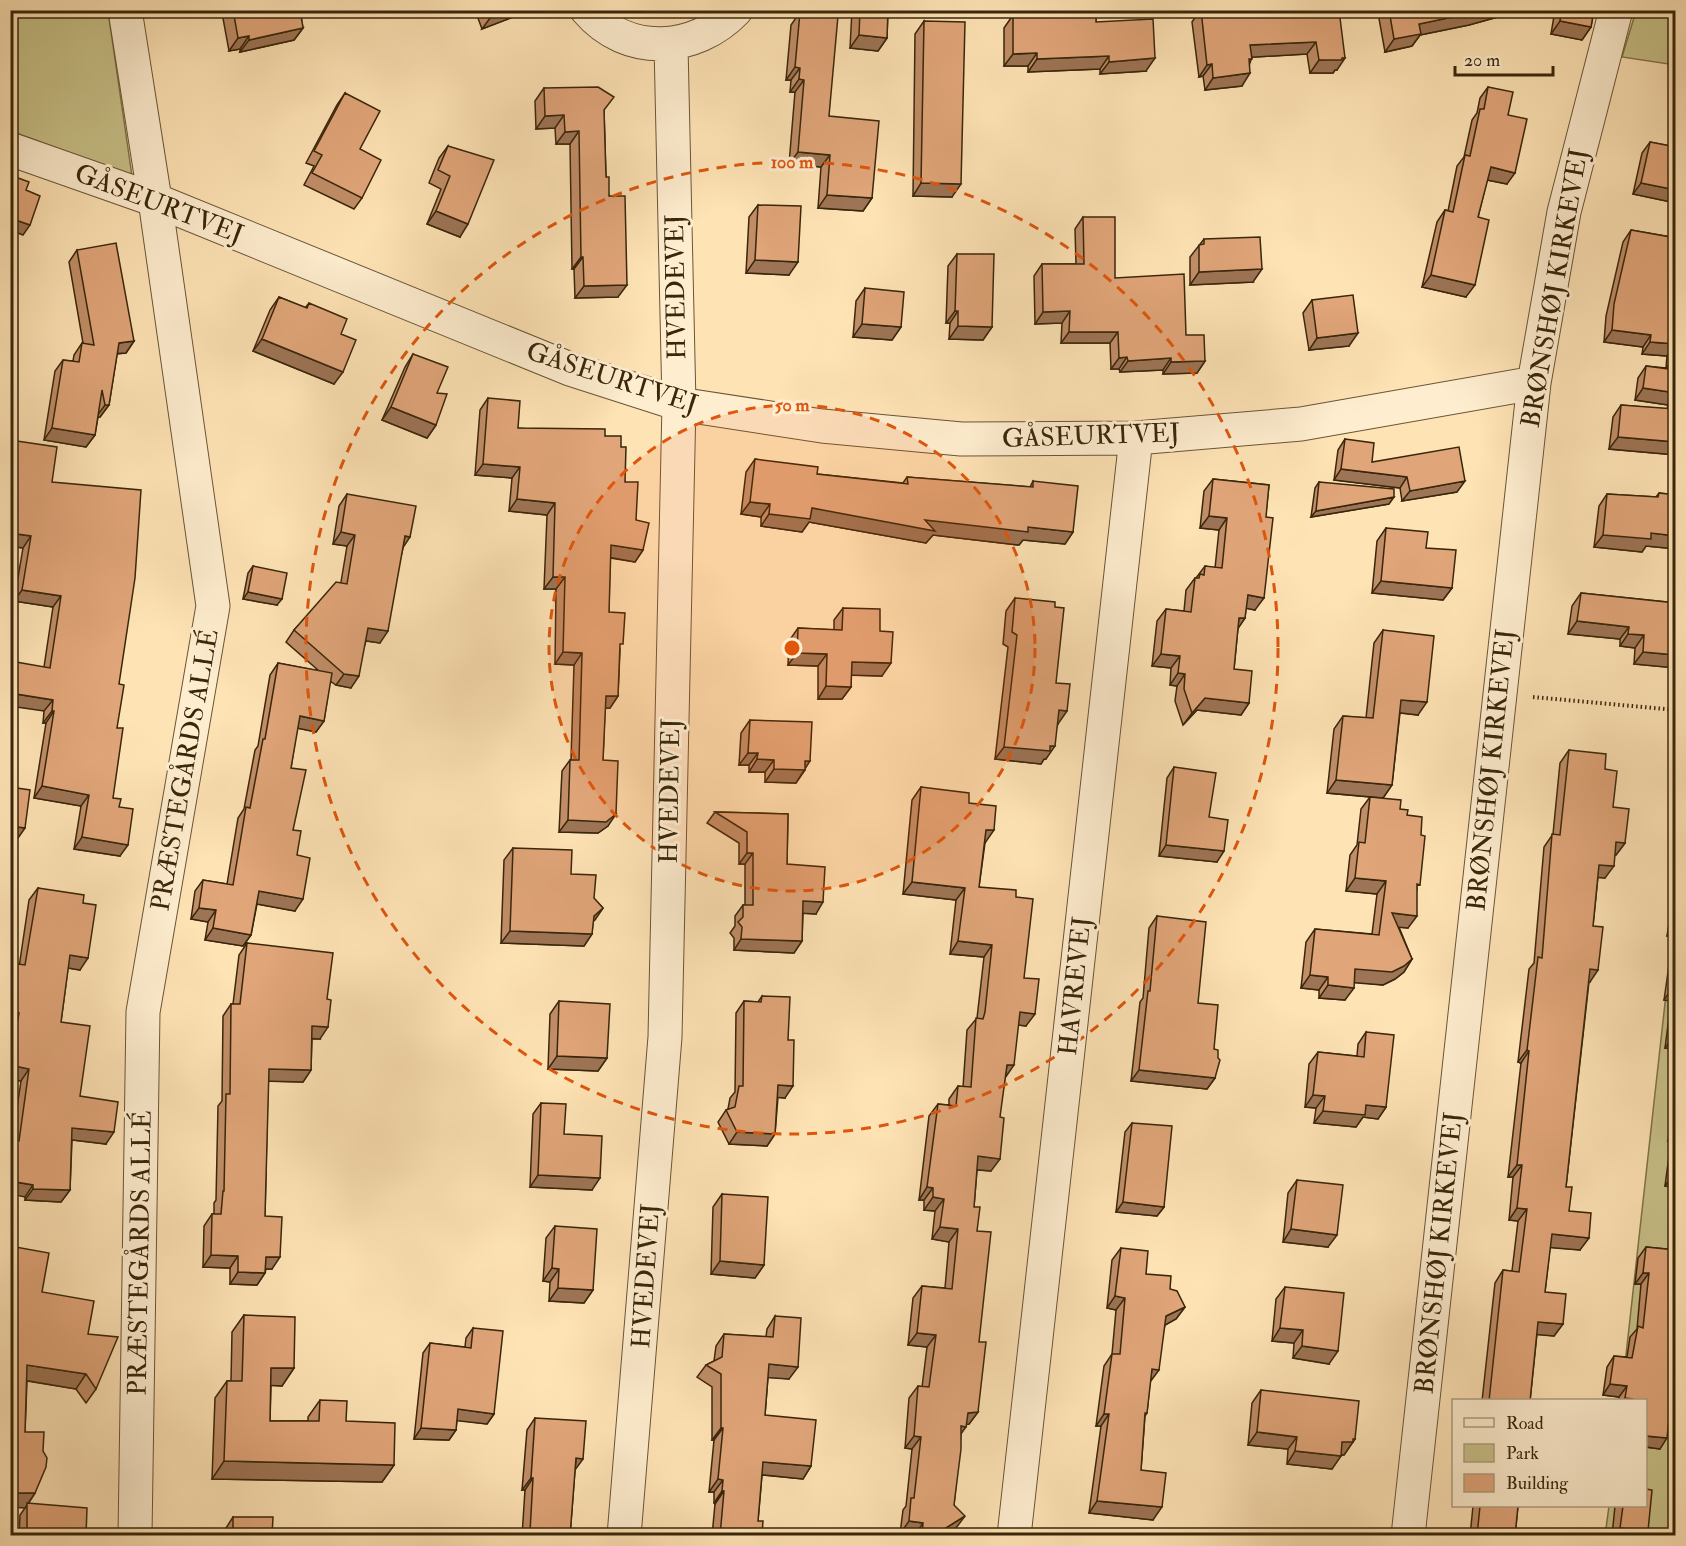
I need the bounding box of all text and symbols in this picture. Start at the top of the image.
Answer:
scale bar [1455,39,1552,77]
text: 20 m [1464,49,1500,72]
street label: BRØNSHØJ KIRKEVEJ [1515,146,1595,430]
text: 100 m [771,151,814,174]
street label: GÅSEURTVEJ [70,155,249,251]
street label: HVEDEVEJ [659,214,693,360]
street label: GÅSEURTVEJ [522,333,702,421]
text: 50 m [775,394,810,417]
street label: GÅSEURTVEJ [1001,415,1181,455]
street label: PRÆSTEGÅRDS ALLÉ [143,626,226,913]
street label: BRØNSHØJ KIRKEVEJ [1460,628,1522,912]
centre of rings [782,638,802,658]
street label: HVEDEVEJ [653,718,687,864]
street label: HAVREVEJ [1052,915,1098,1057]
street label: PRÆSTEGÅRDS ALLÉ [120,1110,158,1396]
street label: BRØNSHØJ KIRKEVEJ [1408,1111,1470,1395]
street label: HVEDEVEJ [625,1202,667,1350]
legend [1452,1399,1647,1507]
text: Road [1506,1412,1544,1435]
text: Park [1506,1442,1539,1465]
text: Building [1506,1472,1569,1495]

